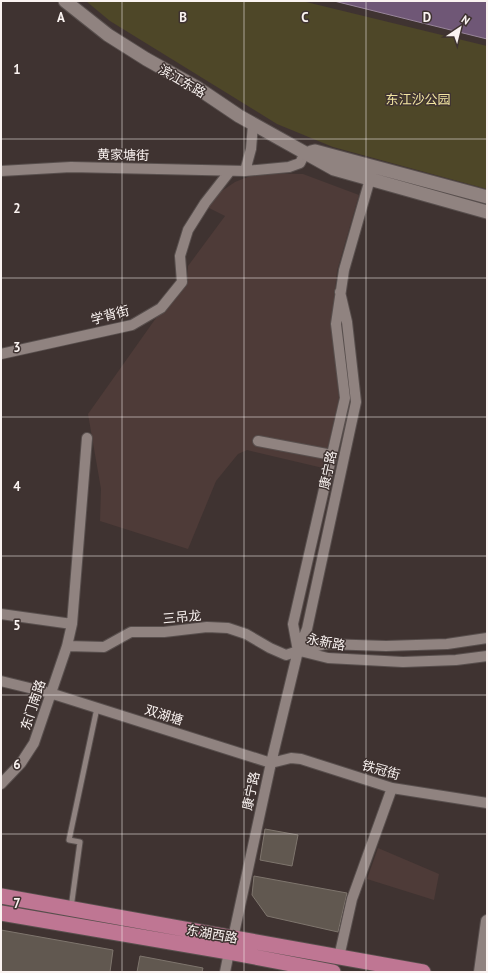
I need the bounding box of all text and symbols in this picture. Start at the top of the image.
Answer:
north arrow [440,8,480,48]
text: A [57,9,65,26]
text: B [179,9,187,26]
text: C [301,9,309,26]
text: D [423,9,431,26]
text: N [459,12,473,28]
text: 1 [13,61,21,78]
street label: 滨江东路 [155,61,209,101]
park label: 东江沙公园 [385,91,451,108]
street label: 黄家塘街 [97,146,149,164]
text: 2 [13,200,21,217]
street label: 学背街 [89,302,131,328]
text: 3 [13,339,21,356]
street label: 康宁路 [316,449,340,491]
text: 4 [13,478,21,495]
street label: 三吊龙 [162,607,202,627]
text: 5 [13,617,21,634]
street label: 永新路 [305,630,347,654]
street label: 东门南路 [17,678,49,732]
street label: 双湖塘 [143,701,185,729]
text: 6 [13,756,21,773]
street label: 铁冠街 [360,756,402,784]
street label: 康宁路 [239,770,263,812]
text: 7 [13,895,21,912]
street label: 东湖西路 [185,921,239,947]

